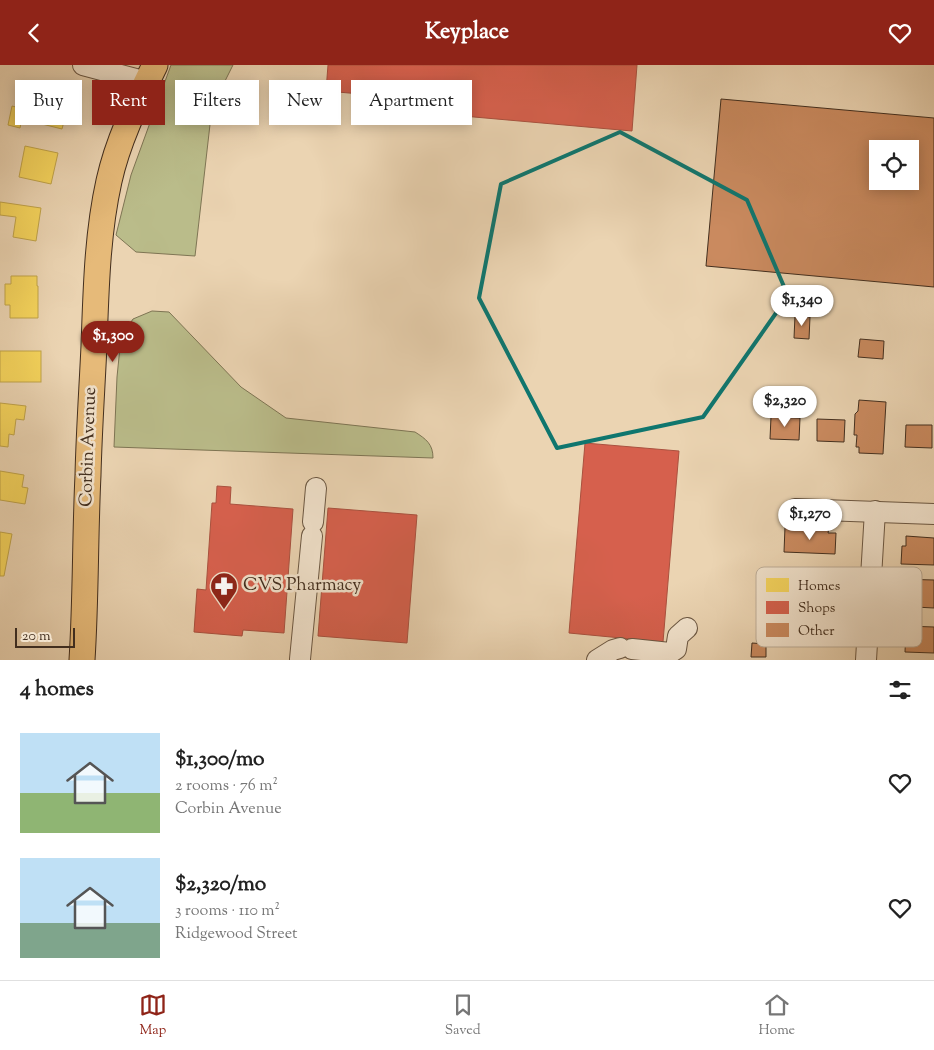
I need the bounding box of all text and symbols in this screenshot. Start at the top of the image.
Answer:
text: Keyplace [425,17,509,49]
icon: back [20,19,48,47]
icon: heart [886,19,914,47]
chip: Buy [15,80,82,125]
chip: Rent [92,80,165,125]
chip: Filters [175,80,259,125]
chip: New [269,80,341,125]
chip: Apartment [351,80,472,125]
map controls [869,140,919,190]
button: locate [869,140,919,190]
pin: $1,340 [761,285,843,327]
text: $1,340 [782,289,822,312]
pin: $1,300 [72,321,154,363]
text: $1,300 [92,325,134,348]
pin: $2,320 [744,385,826,428]
street label: Corbin Avenue [74,387,104,507]
text: $2,320 [764,390,806,413]
pin: $1,270 [769,499,851,541]
text: $1,270 [789,503,831,526]
legend [756,567,922,647]
pharmacy icon: CVS Pharmacy [209,571,239,610]
place label: CVS Pharmacy [243,573,361,599]
text: Homes [798,577,840,597]
text: Shops [798,599,835,619]
text: Other [798,622,835,642]
scale bar [15,625,75,648]
text: 20 m [22,627,51,647]
text: 4 homes [20,675,94,705]
icon: filters [886,676,914,704]
text: $1,300/mo [175,745,265,775]
icon: home [60,753,120,813]
icon: heart [886,769,914,797]
text: 2 rooms · 76 m² [175,775,278,798]
text: Corbin Avenue [175,798,282,821]
text: $2,320/mo [175,870,266,900]
icon: home [60,878,120,938]
icon: heart [886,894,914,922]
text: 3 rooms · 110 m² [175,900,280,923]
text: Ridgewood Street [175,923,298,946]
tab: Map [139,991,167,1041]
tab: Saved [445,991,481,1041]
tab: Home [758,991,795,1041]

